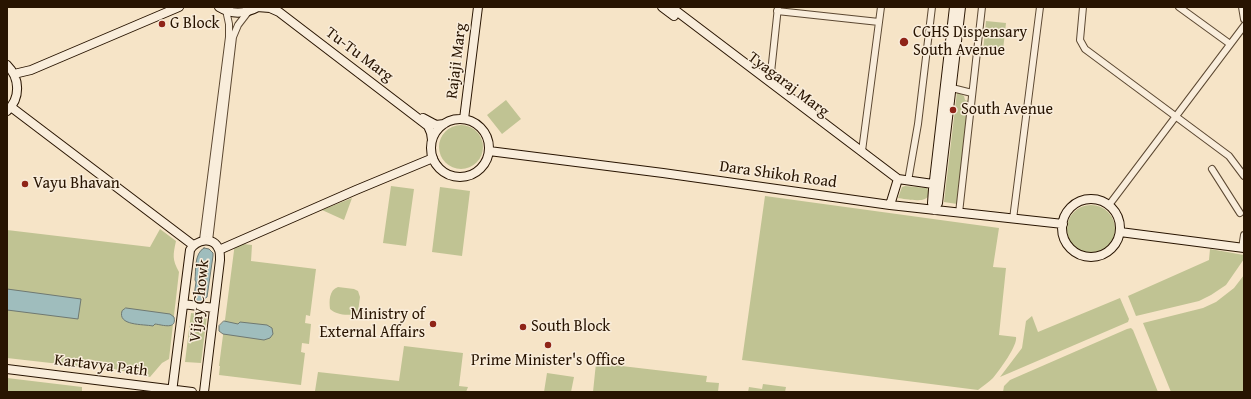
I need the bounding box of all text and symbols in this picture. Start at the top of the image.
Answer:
place label: G Block [170,14,220,34]
marker: G Block [157,19,167,29]
street label: Rajaji Marg [443,22,471,100]
street label: Tu-Tu Marg [321,23,397,87]
place label: CGHS Dispensary South Avenue [913,23,1027,61]
marker: CGHS Dispensary South Avenue [898,36,910,48]
street label: Tyagaraj Marg [744,48,832,122]
place label: South Avenue [961,100,1053,120]
marker: South Avenue [948,105,958,115]
street label: Dara Shikoh Road [718,157,838,193]
place label: Vayu Bhavan [33,174,120,194]
marker: Vayu Bhavan [20,179,30,189]
street label: Vijay Chowk [186,259,214,343]
place label: Ministry of External Affairs [319,305,425,343]
place label: South Block [531,317,610,337]
marker: Ministry of External Affairs [428,319,438,329]
marker: South Block [518,322,528,332]
marker: Prime Minister's Office [543,340,553,350]
street label: Kartavya Path [53,351,149,381]
place label: Prime Minister's Office [471,351,625,371]

